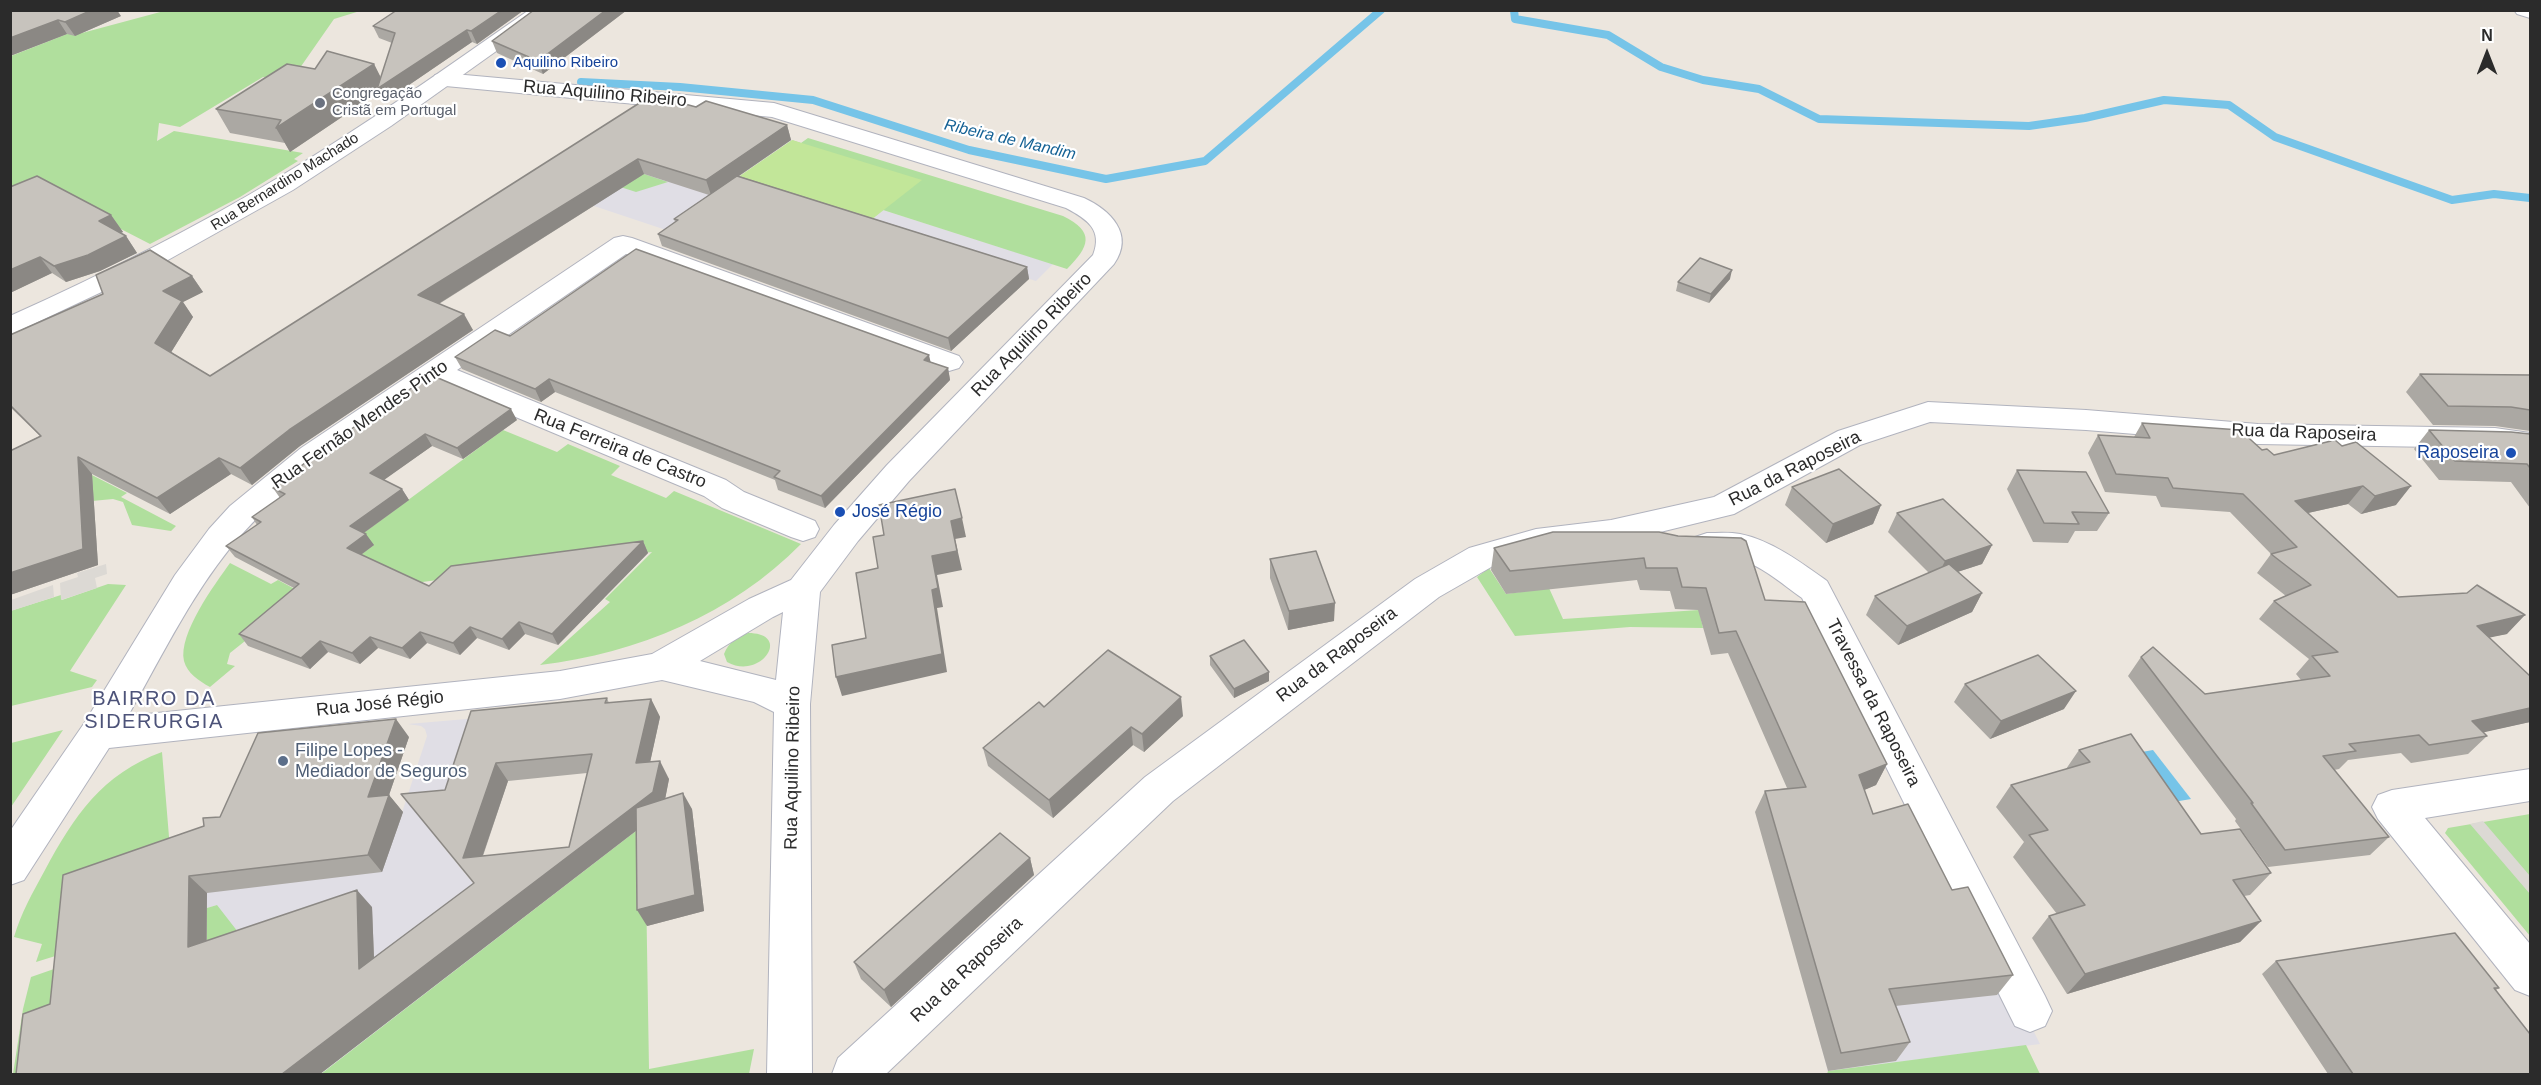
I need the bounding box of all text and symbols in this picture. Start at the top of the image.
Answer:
north arrow [2457,24,2517,84]
text: N [2481,27,2493,44]
place label: Aquilino Ribeiro [513,54,618,72]
marker: Aquilino Ribeiro [494,56,508,70]
street label: Rua Aquilino Ribeiro [522,76,688,112]
place label: Congregação Cristã em Portugal [332,85,456,120]
marker: Congregação Cristã em Portugal [313,96,327,110]
water label: Ribeira de Mandim [942,116,1078,164]
street label: Rua Bernardino Machado [208,129,362,235]
street label: Rua Aquilino Ribeiro [967,268,1097,402]
street label: Rua Fernão Mendes Pinto [268,356,452,494]
street label: Rua Ferreira de Castro [531,405,709,493]
street label: Rua da Raposeira [2231,420,2377,446]
street label: Rua da Raposeira [1725,426,1865,512]
place label: Raposeira [2417,442,2499,464]
marker: Raposeira [2504,446,2518,460]
place label: José Régio [852,501,942,523]
marker: José Régio [833,505,847,519]
street label: Rua da Raposeira [1273,603,1401,707]
street label: Travessa da Raposeira [1821,615,1925,791]
street label: Rua Aquilino Ribeiro [781,686,805,850]
district label: BAIRRO DA SIDERURGIA [84,687,224,734]
street label: Rua José Régio [315,687,445,721]
place label: Filipe Lopes - Mediador de Seguros [295,740,467,783]
marker: Filipe Lopes - Mediador de Seguros [276,754,290,768]
street label: Rua da Raposeira [907,913,1027,1027]

